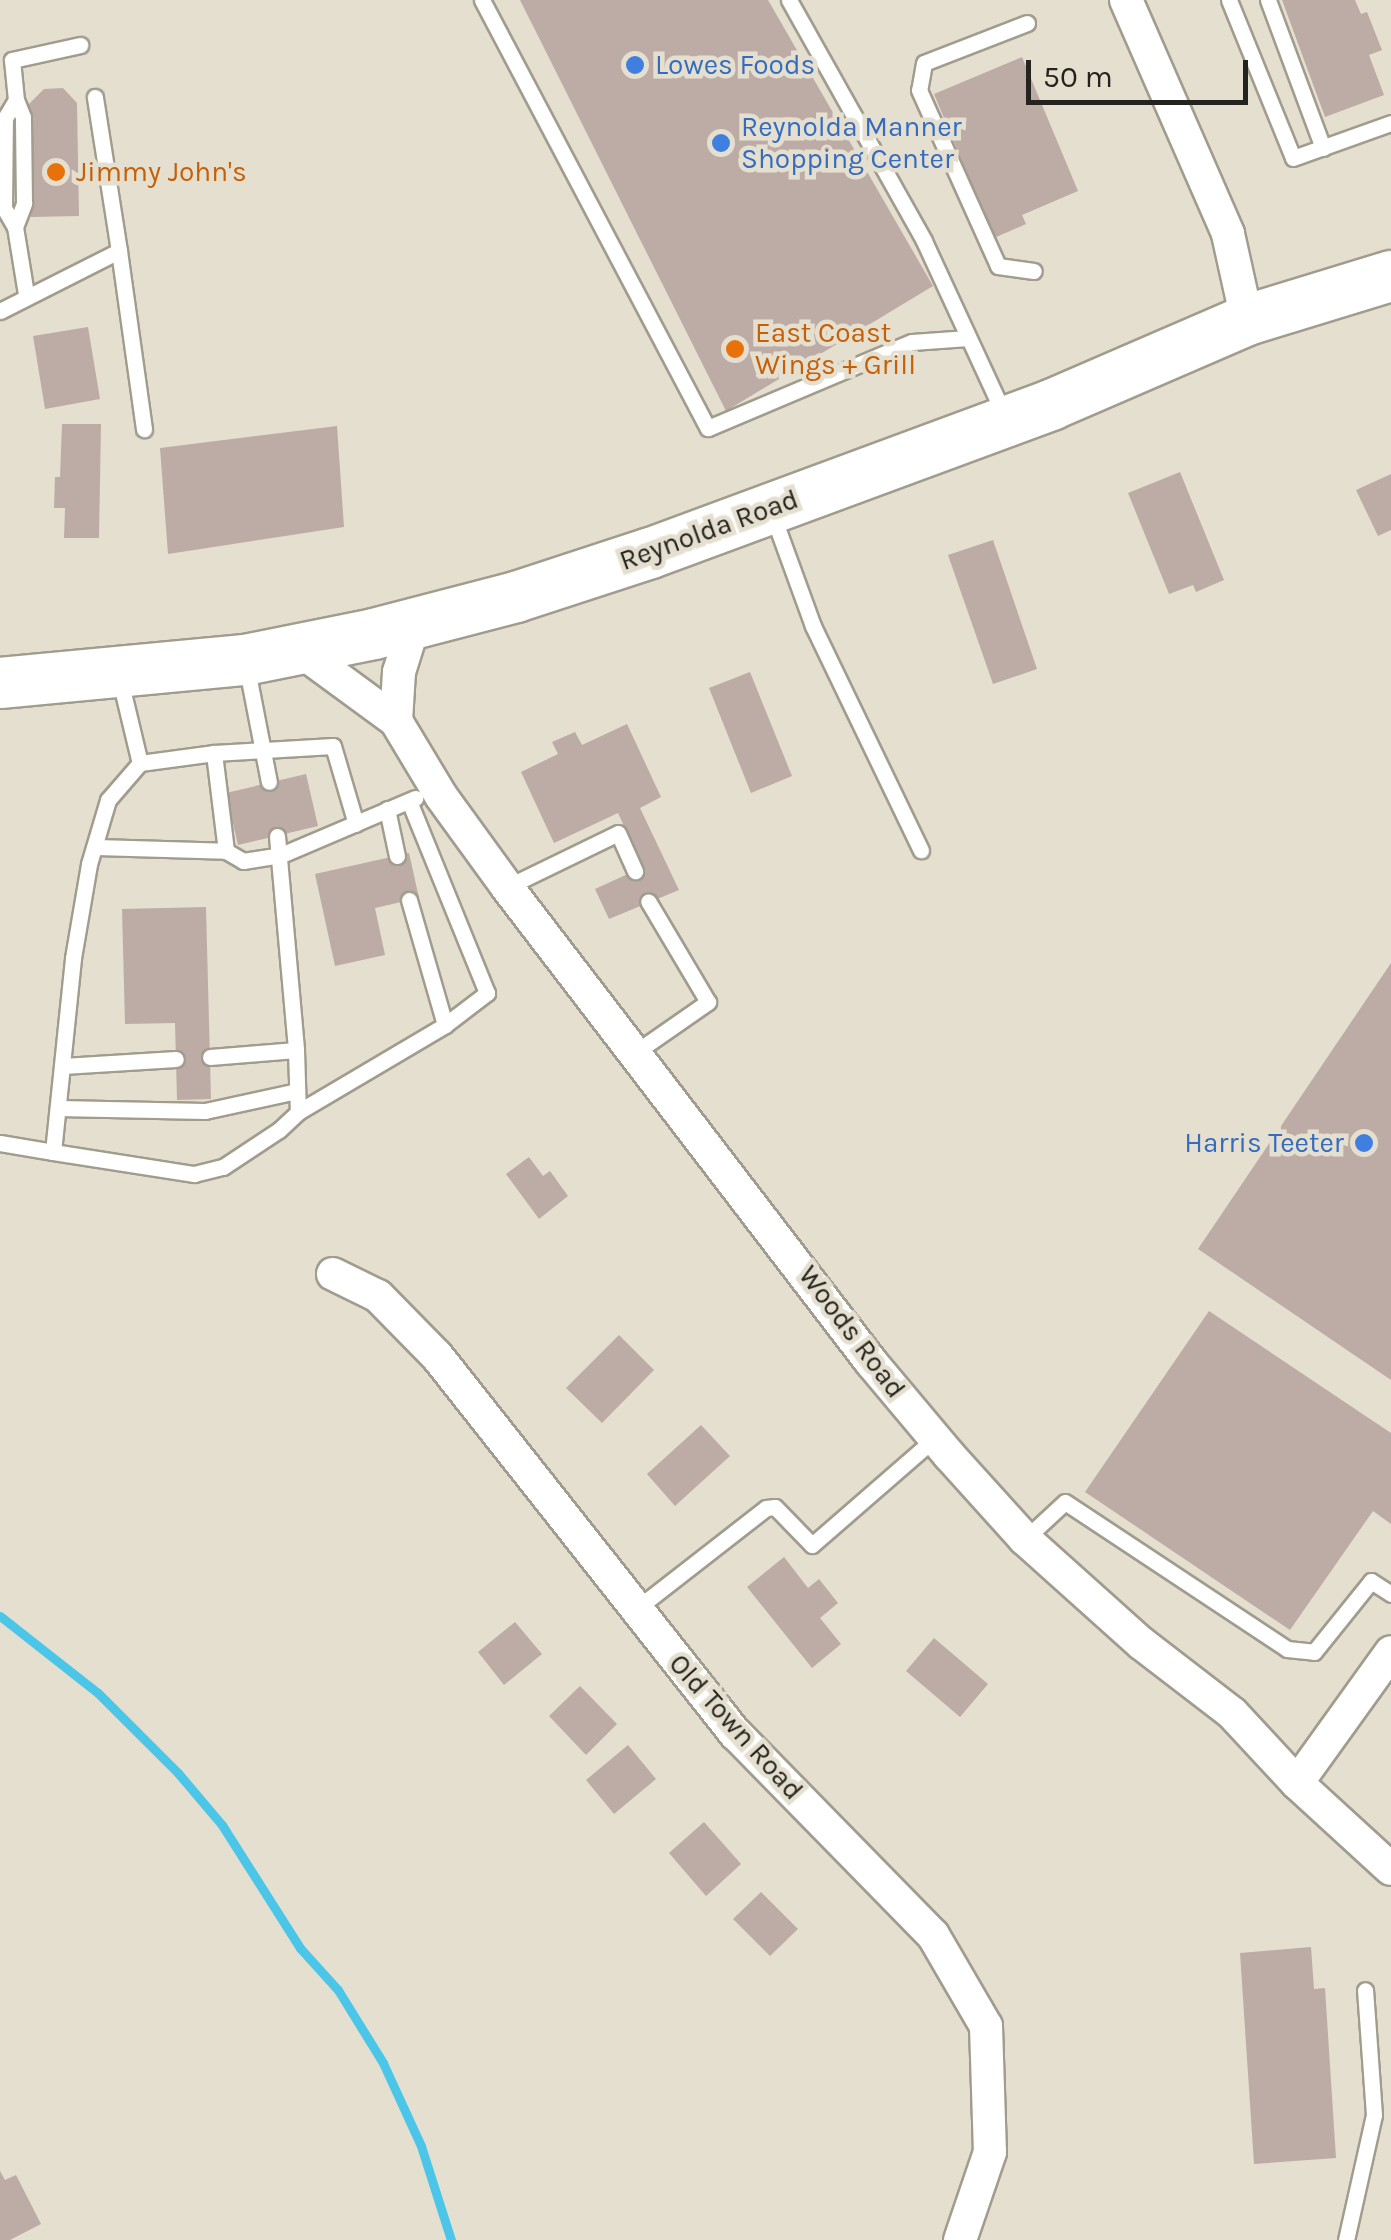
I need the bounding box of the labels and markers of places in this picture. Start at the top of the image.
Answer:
place label: Lowes Foods [655,48,815,82]
marker: Lowes Foods [624,54,646,76]
place label: Reynolda Manner Shopping Center [741,110,962,176]
marker: Reynolda Manner Shopping Center [710,132,732,154]
place label: Jimmy John's [76,155,247,189]
marker: Jimmy John's [45,161,67,183]
place label: East Coast Wings + Grill [755,316,916,382]
marker: East Coast Wings + Grill [724,338,746,360]
place label: Harris Teeter [1184,1126,1344,1160]
marker: Harris Teeter [1353,1132,1375,1154]

